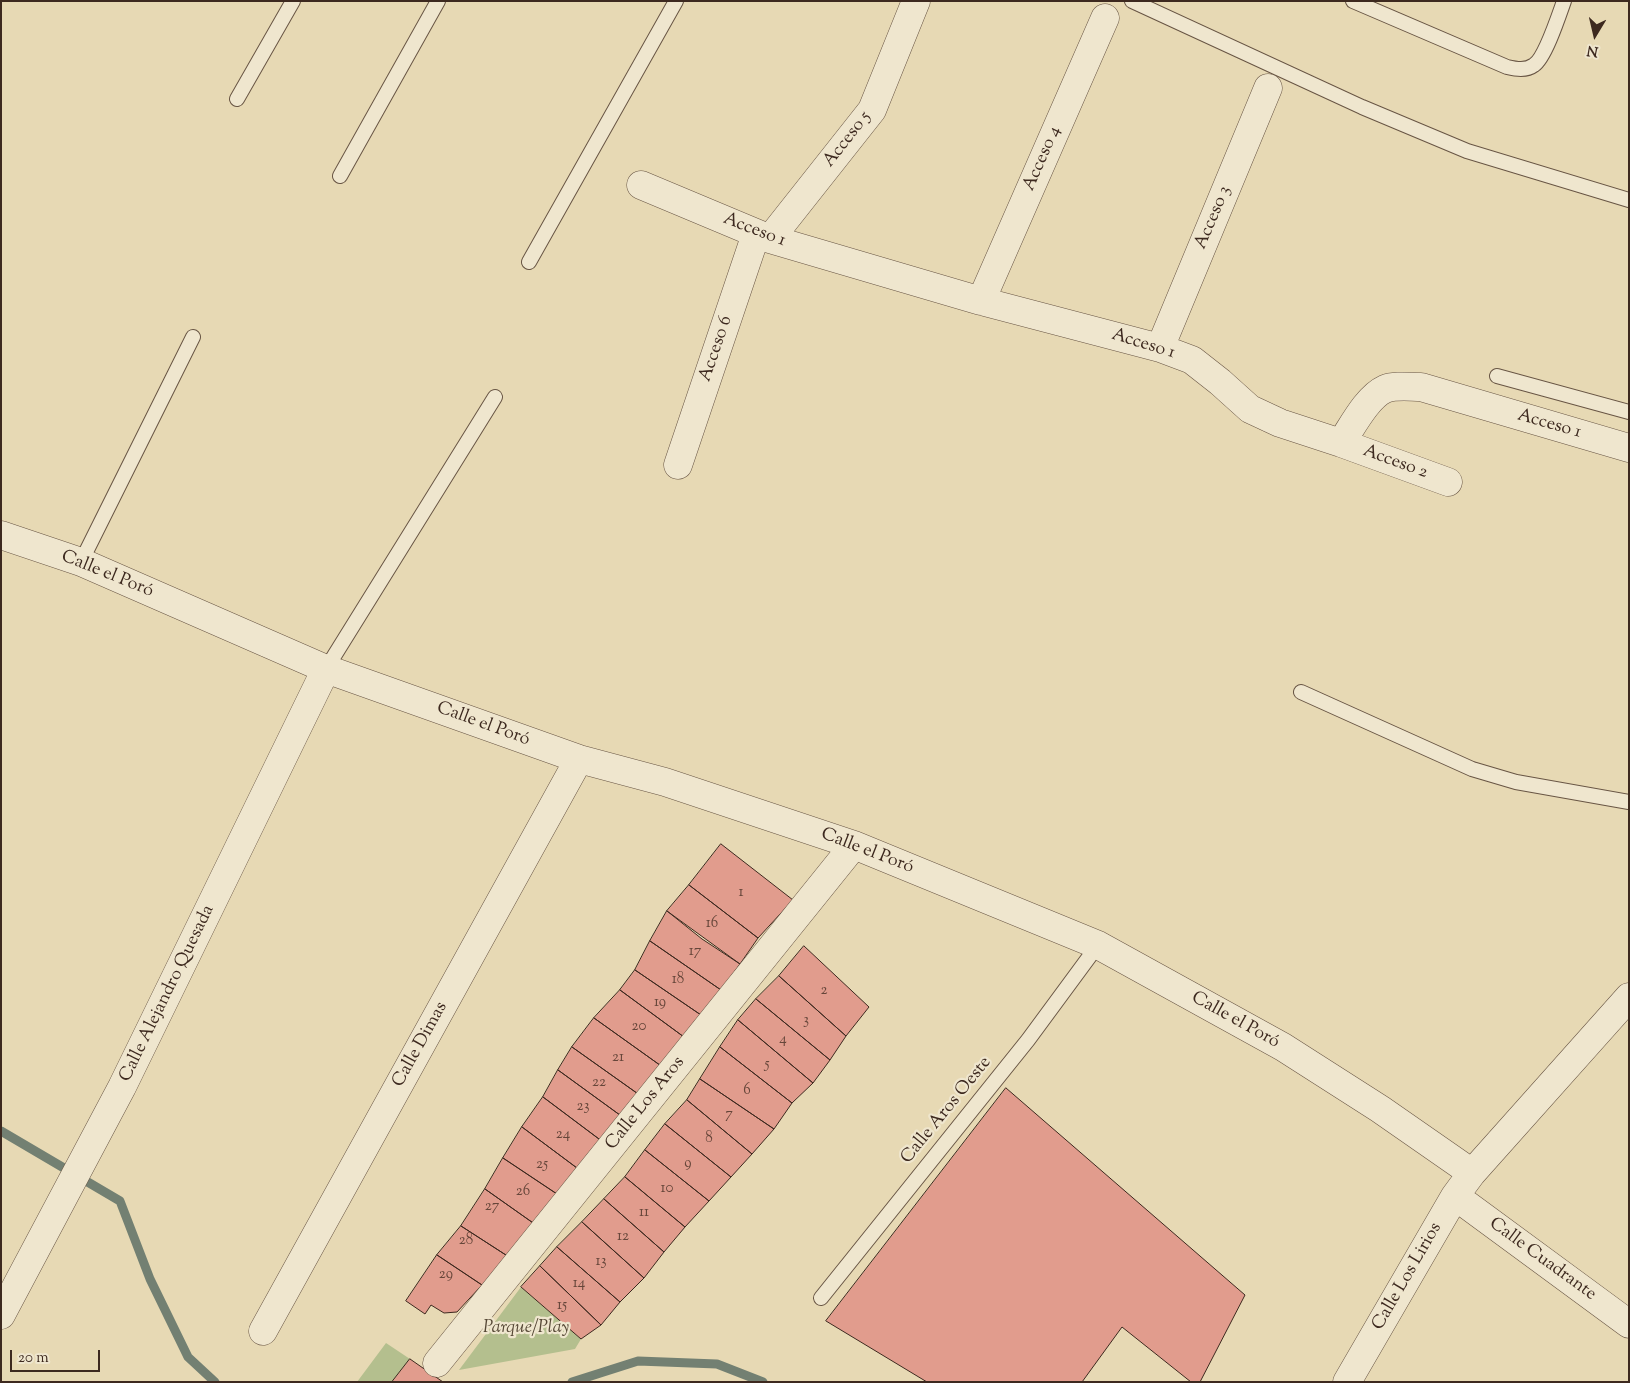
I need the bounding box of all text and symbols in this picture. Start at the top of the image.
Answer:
north arrow [1570,10,1620,60]
text: N [1586,39,1600,61]
street label: Acceso 5 [819,108,877,172]
street label: Acceso 4 [1019,123,1067,195]
street label: Acceso 3 [1191,183,1237,253]
street label: Acceso 1 [720,209,788,253]
street label: Acceso 6 [696,313,738,385]
street label: Acceso 1 [1109,325,1177,365]
street label: Acceso 1 [1515,406,1583,444]
street label: Acceso 2 [1360,441,1430,485]
street label: Calle el Poró [58,547,156,603]
street label: Calle el Poró [433,698,533,752]
street label: Calle el Poró [818,824,916,880]
house number: 1 [738,884,744,902]
street label: Calle Alejandro Quesada [116,902,220,1086]
house number: 16 [706,915,718,933]
house number: 17 [689,943,701,961]
house number: 18 [672,971,684,989]
house number: 2 [820,982,828,1000]
street label: Calle el Poró [1187,988,1283,1054]
house number: 19 [654,994,666,1012]
street label: Calle Dimas [389,999,453,1091]
house number: 3 [803,1012,809,1030]
house number: 20 [632,1018,646,1036]
house number: 4 [779,1031,787,1049]
house number: 21 [612,1049,624,1067]
street label: Calle Los Aros [602,1053,690,1155]
street label: Calle Aros Oeste [897,1053,997,1169]
house number: 5 [764,1056,770,1074]
house number: 22 [592,1074,606,1092]
house number: 6 [743,1082,751,1100]
house number: 23 [576,1098,590,1116]
house number: 7 [725,1106,733,1124]
house number: 24 [556,1126,570,1144]
house number: 8 [705,1130,713,1148]
house number: 9 [684,1155,692,1173]
house number: 25 [536,1156,548,1174]
house number: 10 [661,1180,673,1198]
house number: 26 [516,1183,530,1201]
house number: 27 [485,1198,499,1216]
house number: 11 [639,1204,649,1222]
street label: Calle Cuadrante [1484,1214,1600,1306]
street label: Calle Los Lirios [1368,1219,1448,1335]
house number: 12 [617,1228,629,1246]
house number: 28 [459,1232,473,1250]
house number: 13 [595,1253,607,1271]
house number: 29 [439,1266,453,1284]
house number: 14 [573,1275,585,1293]
house number: 15 [557,1297,567,1315]
park label: Parque/Play [483,1318,569,1340]
scale bar [12,1340,102,1372]
text: 20 m [18,1348,49,1369]

